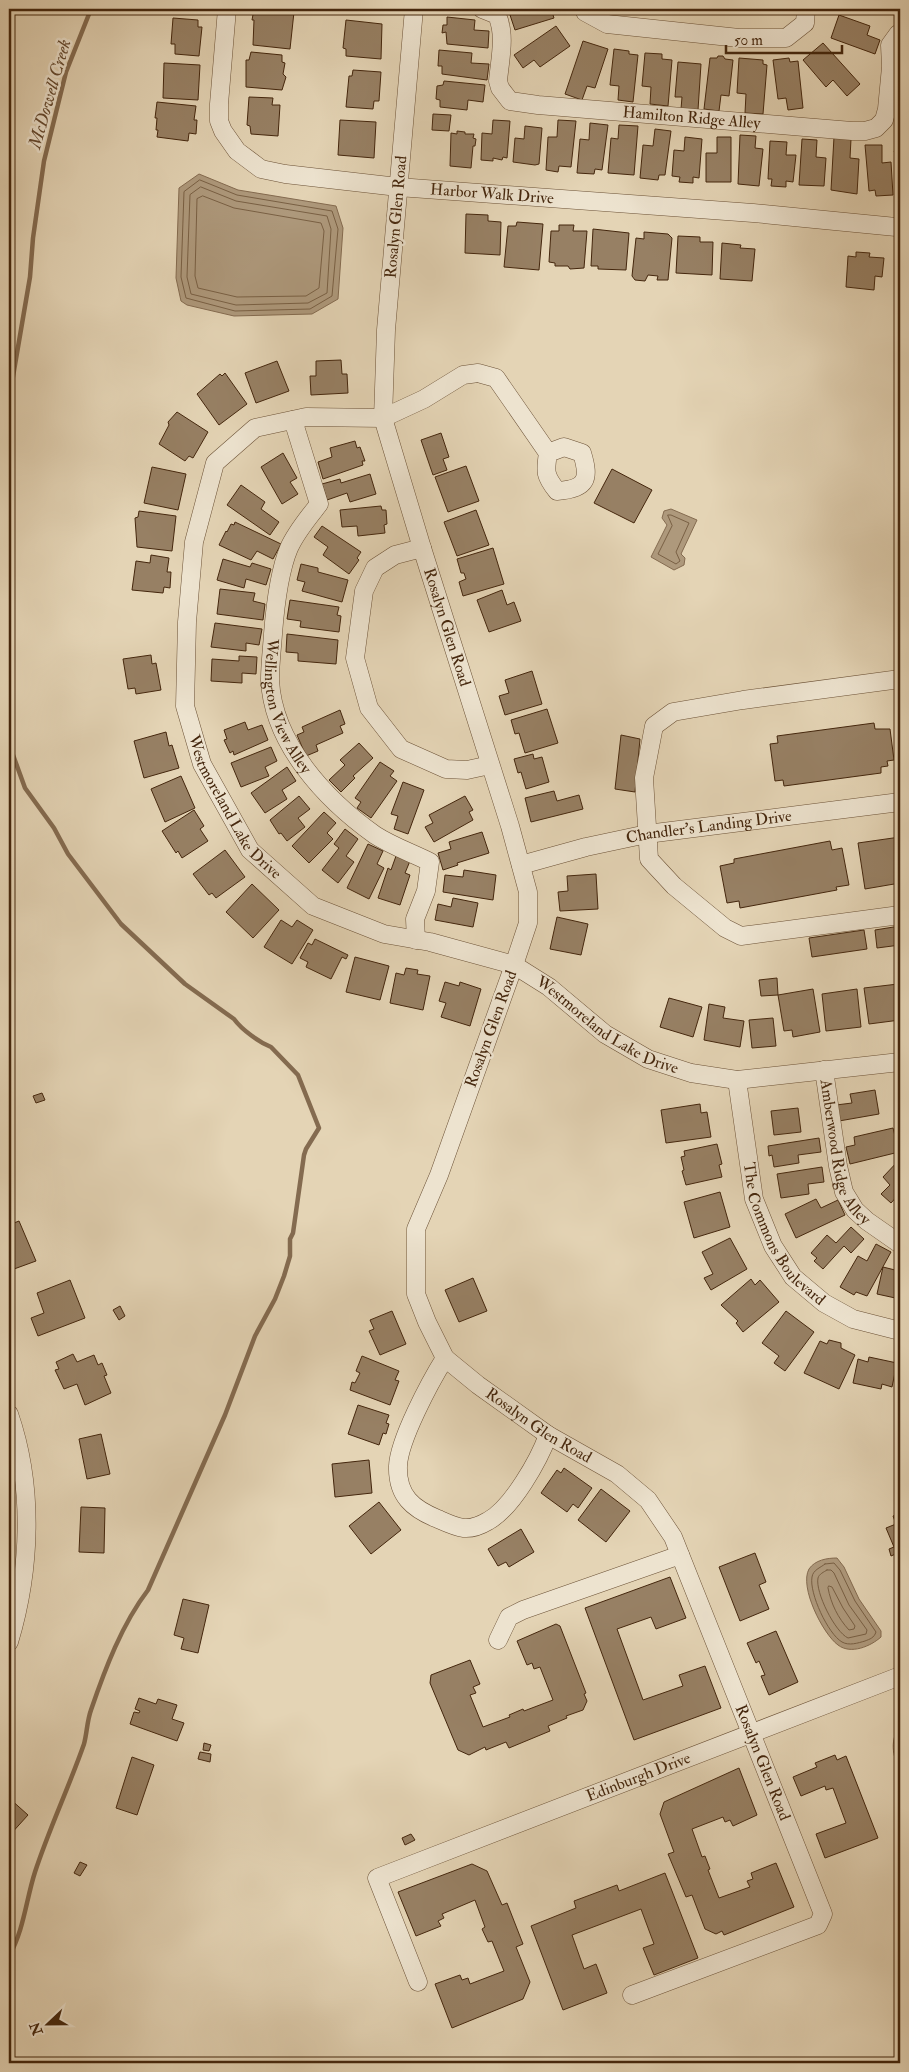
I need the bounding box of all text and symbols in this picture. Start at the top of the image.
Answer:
scale bar [726,22,843,54]
text: 50 m [734,31,763,50]
water label: McDowell Creek [23,37,77,152]
street label: Hamilton Ridge Alley [622,102,762,133]
street label: Rosalyn Glen Road [381,155,411,279]
street label: Harbor Walk Drive [429,179,555,208]
street label: Rosalyn Glen Road [419,565,475,689]
street label: Wellington View Alley [260,637,316,779]
street label: Westmoreland Lake Drive [184,732,286,884]
street label: Chandler's Landing Drive [624,806,793,848]
street label: Rosalyn Glen Road [461,968,521,1090]
street label: Westmoreland Lake Drive [532,971,681,1078]
street label: Amberwood Ridge Alley [815,1077,875,1230]
street label: The Commons Boulevard [739,1161,829,1310]
street label: Rosalyn Glen Road [482,1384,595,1468]
street label: Rosalyn Glen Road [731,1702,795,1823]
street label: Edinburgh Drive [583,1748,694,1806]
north arrow [22,2000,72,2050]
text: N [26,2019,47,2039]

